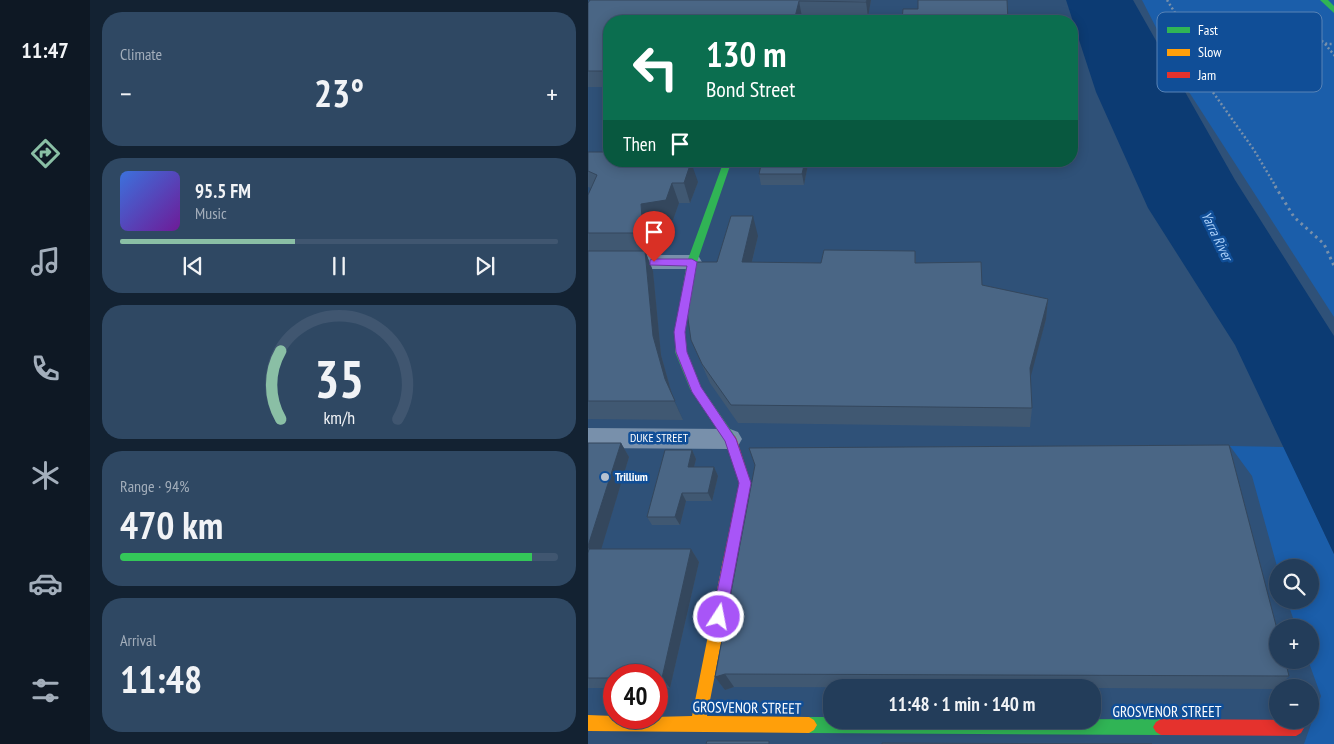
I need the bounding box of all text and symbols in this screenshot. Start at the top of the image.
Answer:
legend [1157,12,1322,92]
text: Fast [1198,21,1218,39]
text: 130 m [706,31,787,77]
icon: left [623,35,688,100]
text: 11:47 [21,36,69,64]
text: Slow [1198,43,1222,61]
text: Climate [120,44,162,64]
text: Jam [1197,66,1216,84]
text: 23° [314,68,364,117]
text: − [120,75,132,112]
text: + [546,75,558,112]
text: Bond Street [706,75,795,103]
icon: arrive [666,130,694,158]
text: Then [623,132,656,156]
icon: directions [28,136,63,171]
text: 95.5 FM [195,179,251,203]
text: Music [195,203,227,223]
water label: Yarra River [1197,209,1237,265]
pin [633,211,675,262]
icon: arrive [640,218,668,246]
icon: music [28,244,63,279]
icon: previous [179,252,207,280]
icon: pause [325,252,353,280]
icon: next [471,252,499,280]
text: 35 [314,345,364,412]
icon: phone [28,351,63,386]
text: km/h [323,406,355,429]
street label: DUKE STREET [630,430,689,445]
icon: climate [28,458,63,493]
place label: Trillium [615,469,648,484]
marker: Trillium [599,471,611,483]
text: Range · 94% [120,476,189,496]
text: 470 km [120,500,223,549]
map controls [1269,559,1319,729]
button: search [1269,559,1319,609]
icon: car [28,566,63,601]
position arrow [692,590,744,642]
button: + [1269,619,1319,669]
text: Arrival [120,630,156,650]
text: 11:48 [120,654,202,703]
speed limit sign: 40 [603,664,668,729]
icon: filters [28,673,63,708]
button: − [1269,679,1319,729]
text: 11:48 · 1 min · 140 m [889,692,1035,716]
street label: GROSVENOR STREET [692,697,802,718]
street label: GROSVENOR STREET [1113,702,1222,721]

